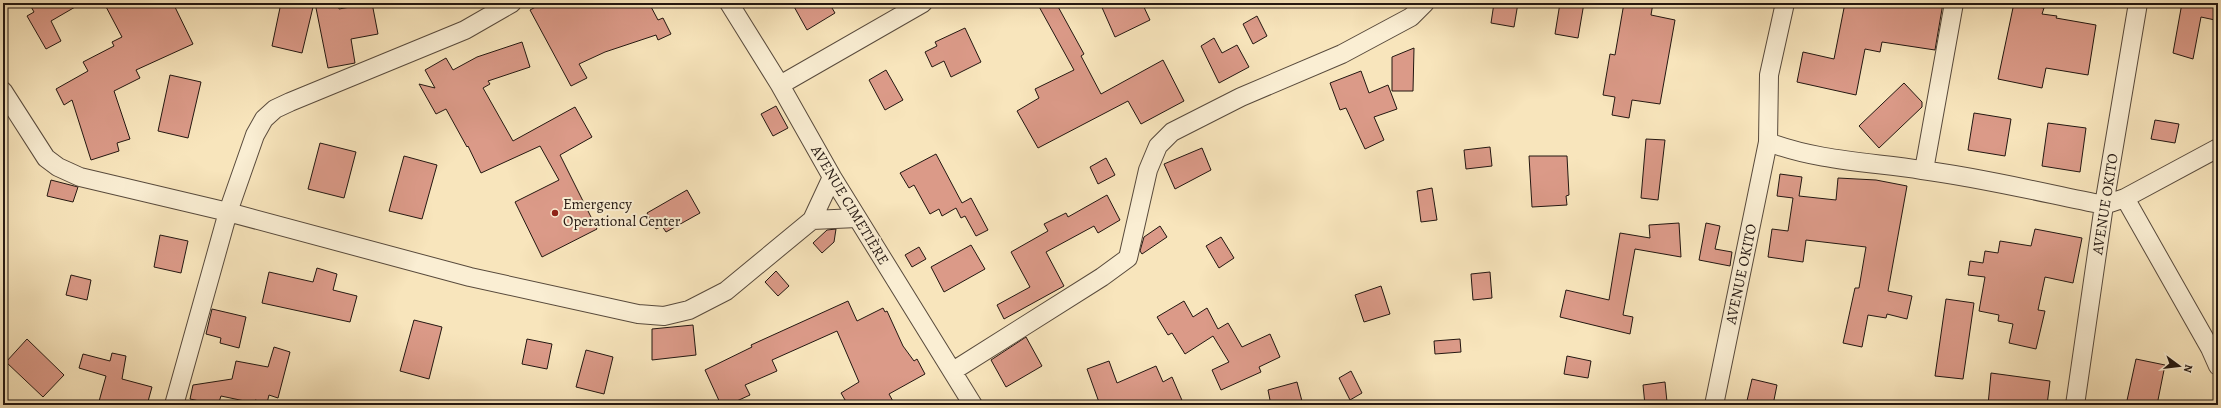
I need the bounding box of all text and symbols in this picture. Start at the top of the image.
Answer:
street label: AVENUE CIMETIÈRE [806,141,894,268]
street label: AVENUE OKITO [2087,152,2123,257]
place label: Emergency Operational Center [563,194,681,231]
marker: Emergency Operational Center [550,208,560,218]
street label: AVENUE OKITO [1720,222,1761,327]
north arrow [2159,346,2199,386]
text: N [2180,363,2196,374]

